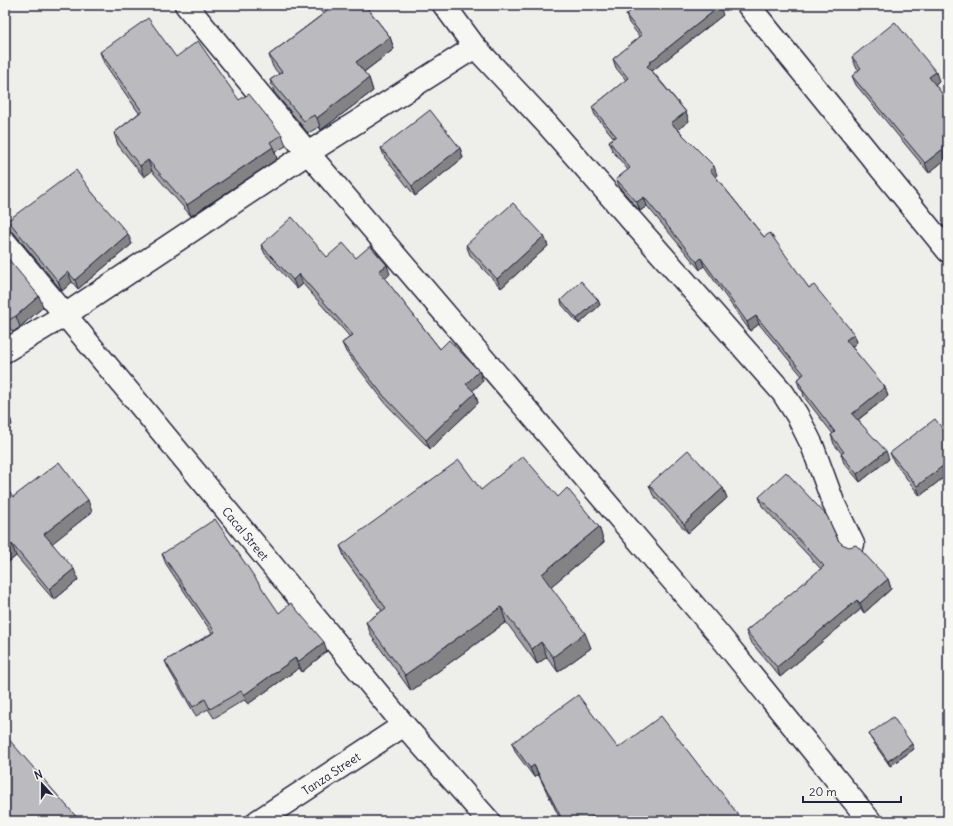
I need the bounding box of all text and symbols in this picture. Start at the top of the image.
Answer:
street label: Cacal Street [219,504,272,563]
street label: Tanza Street [299,749,363,798]
north arrow [22,764,62,804]
text: N [32,767,44,783]
scale bar [803,778,901,804]
text: 20 m [809,784,837,799]

